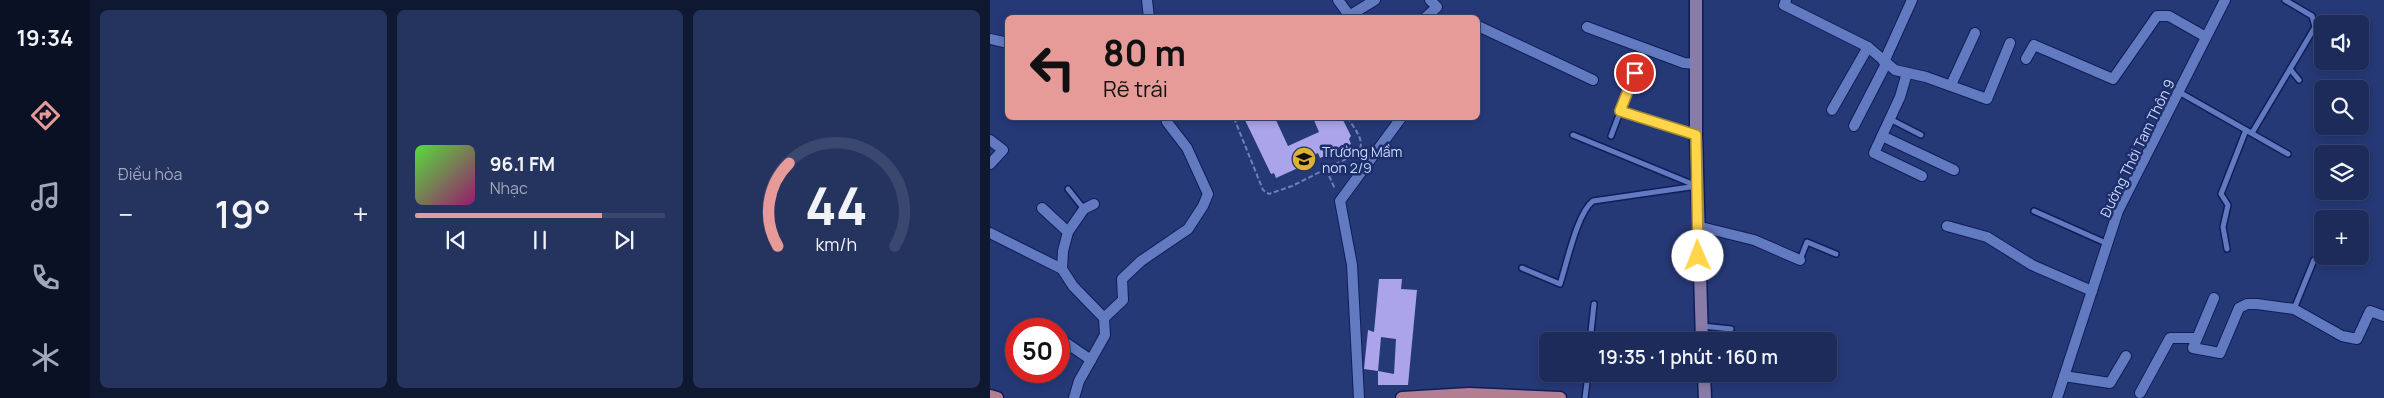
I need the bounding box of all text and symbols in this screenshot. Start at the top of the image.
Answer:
map controls [2314,15,2369,265]
button: sound [2314,15,2369,70]
text: 19:34 [16,23,74,53]
text: 80 m [1103,29,1186,77]
icon: left [1020,35,1085,100]
pin [1614,52,1656,94]
icon: arrive [1621,59,1649,87]
text: Rẽ trái [1103,74,1168,104]
street label: Đường Thời Tam Thôn 9 [2095,76,2179,220]
button: search [2314,80,2369,135]
icon: directions [28,98,63,133]
place label: Trường Mầm non 2/9 [1322,142,1402,177]
button: layers [2314,145,2369,200]
school or university icon: Trường Mầm non 2/9 [1291,146,1317,172]
text: 96.1 FM [490,151,555,177]
text: Điều hòa [118,163,182,185]
text: 44 [805,170,868,241]
text: Nhạc [490,177,528,199]
icon: music [28,179,63,214]
text: 19° [214,187,271,239]
text: − [118,195,133,233]
text: + [352,195,369,233]
button: + [2314,210,2369,265]
icon: previous [442,226,470,254]
icon: pause [526,226,554,254]
icon: next [610,226,638,254]
position arrow [1671,229,1723,281]
text: km/h [816,232,857,256]
icon: phone [28,260,63,295]
speed limit sign: 50 [1005,318,1070,383]
icon: climate [28,340,63,375]
text: 19:35 · 1 phút · 160 m [1598,344,1778,370]

